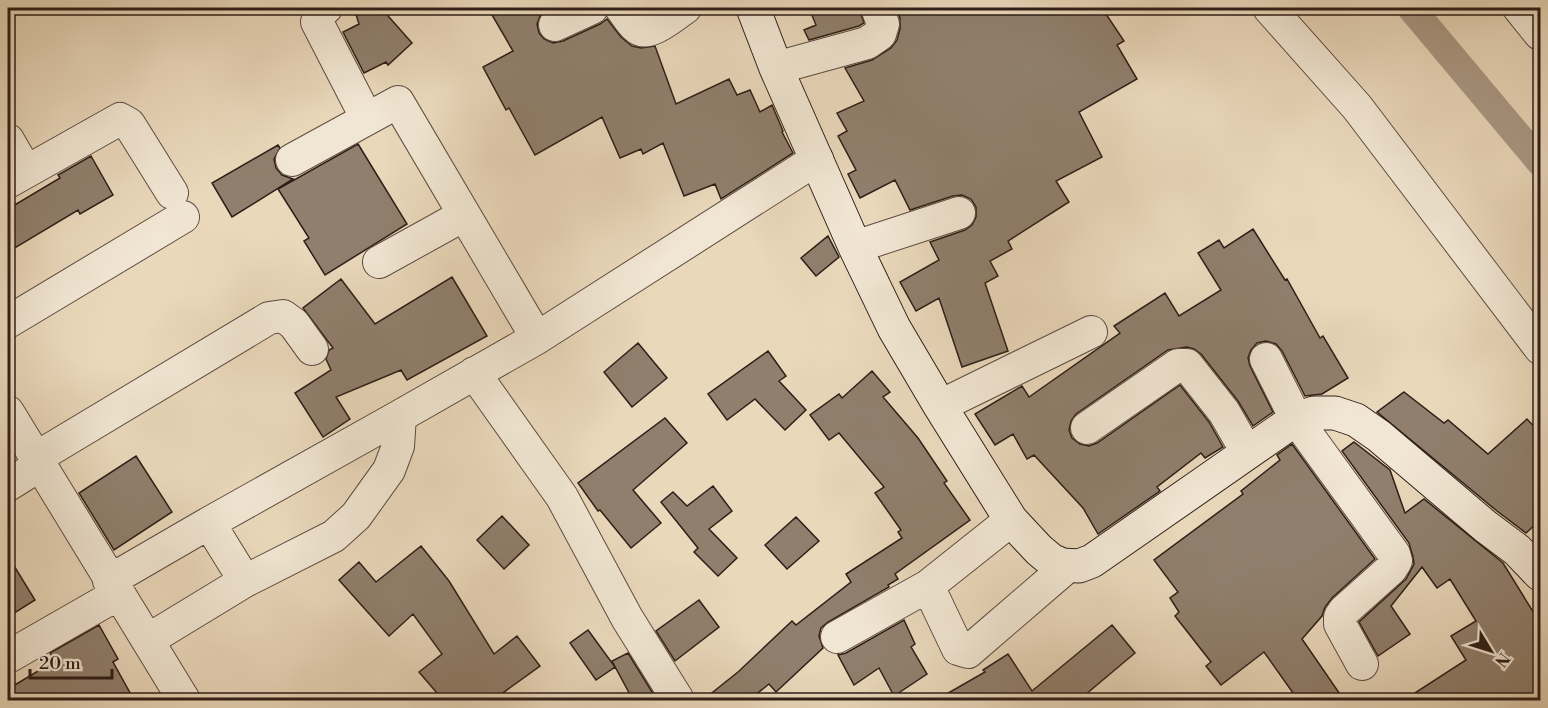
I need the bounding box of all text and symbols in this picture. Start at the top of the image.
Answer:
north arrow [1461,621,1521,681]
scale bar [30,642,112,680]
text: N [1490,648,1514,671]
text: 20 m [39,652,81,675]

